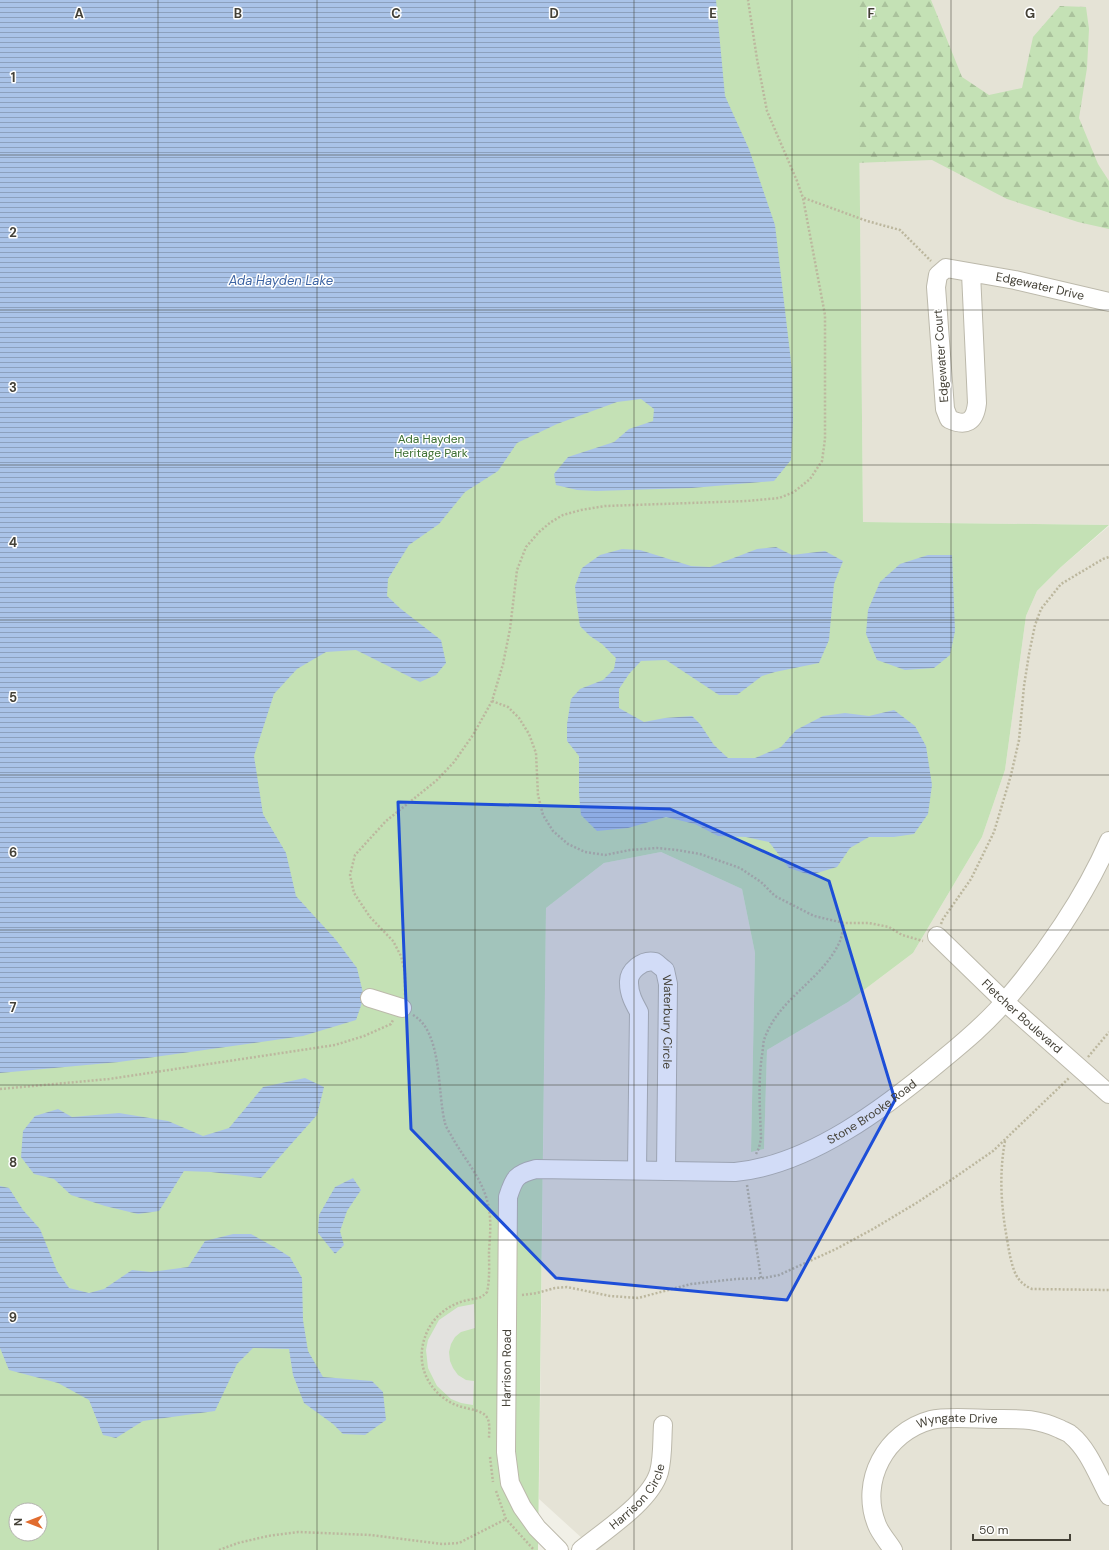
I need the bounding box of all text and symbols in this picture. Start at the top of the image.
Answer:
text: A [74,5,84,22]
text: B [234,5,242,22]
text: C [391,5,401,22]
text: D [549,5,559,22]
text: E [709,5,717,22]
text: F [867,5,875,22]
text: G [1025,5,1035,22]
text: 1 [11,69,15,86]
text: 2 [9,224,17,241]
street label: Edgewater Drive [995,269,1086,304]
water label: Ada Hayden Lake [228,272,333,289]
street label: Edgewater Court [930,309,952,403]
text: 3 [9,379,17,396]
park label: Ada Hayden Heritage Park [394,431,468,461]
text: 4 [9,534,17,551]
text: 5 [9,689,17,706]
text: 6 [9,844,17,861]
street label: Waterbury Circle [658,973,676,1069]
street label: Fletcher Boulevard [978,976,1066,1057]
text: 7 [10,999,17,1016]
street label: Stone Brooke Road [824,1076,920,1148]
text: 8 [9,1154,17,1171]
text: 9 [9,1309,17,1326]
street label: Harrison Road [498,1329,515,1407]
street label: Wyngate Drive [914,1410,998,1432]
street label: Harrison Circle [606,1462,669,1533]
north arrow [8,1502,48,1542]
scale bar [973,1516,1070,1542]
text: N [11,1518,25,1526]
text: 50 m [979,1522,1008,1538]

